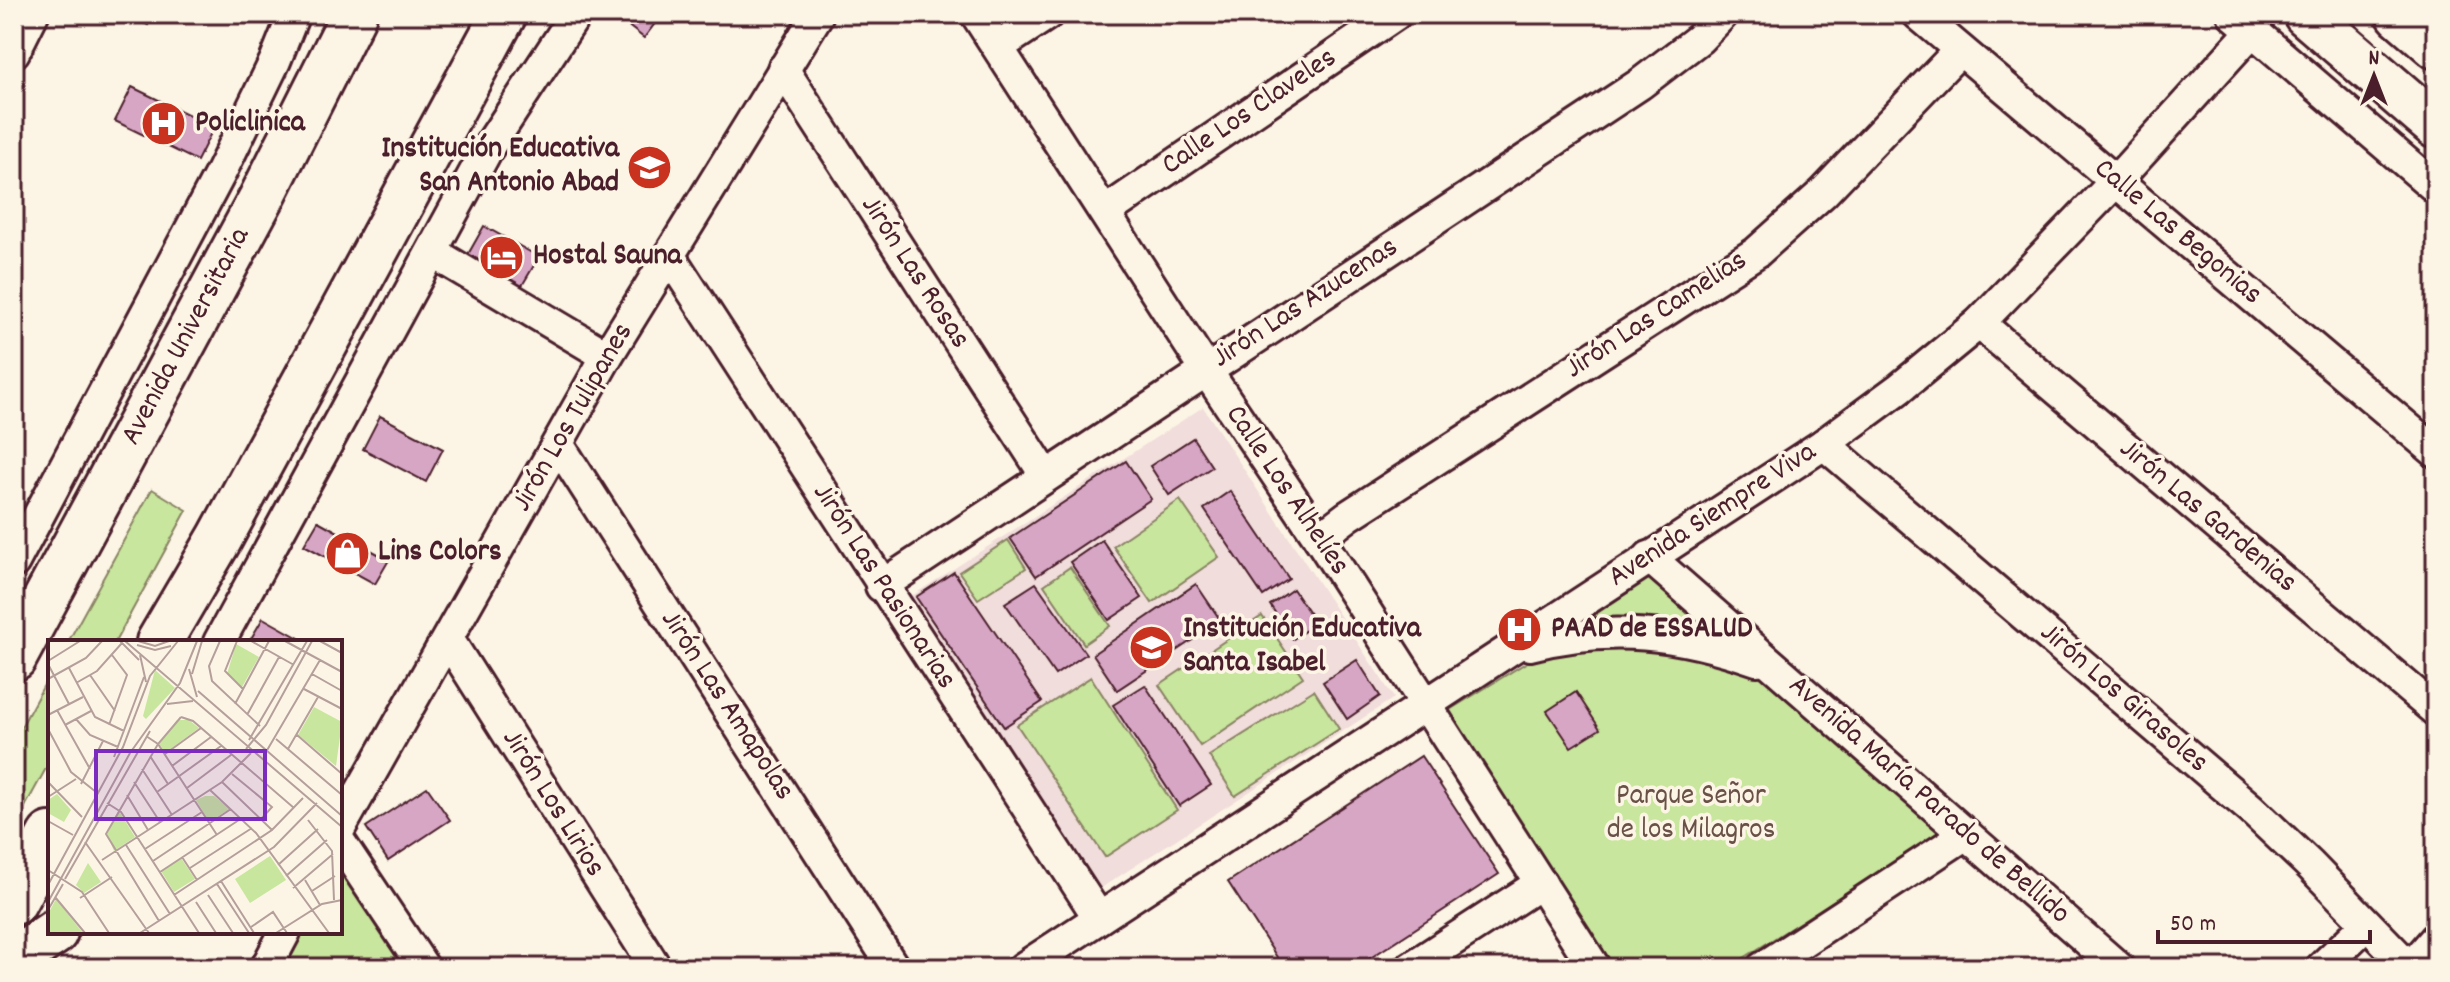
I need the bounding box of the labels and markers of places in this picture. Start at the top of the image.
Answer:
hospital icon: Policlinica [140,100,188,148]
place label: Policlinica [195,103,306,146]
place label: Institución Educativa San Antonio Abad [381,129,620,206]
school or university icon: Institución Educativa San Antonio Abad [626,143,674,191]
hotel icon: Hostal Sauna [478,233,526,281]
place label: Hostal Sauna [533,236,683,279]
shop icon: Lins Colors [323,529,371,577]
place label: Lins Colors [378,532,502,575]
hospital icon: PAAD de ESSALUD [1496,606,1544,654]
place label: Institución Educativa Santa Isabel [1183,609,1422,686]
place label: PAAD de ESSALUD [1551,609,1753,652]
school or university icon: Institución Educativa Santa Isabel [1128,623,1176,671]

